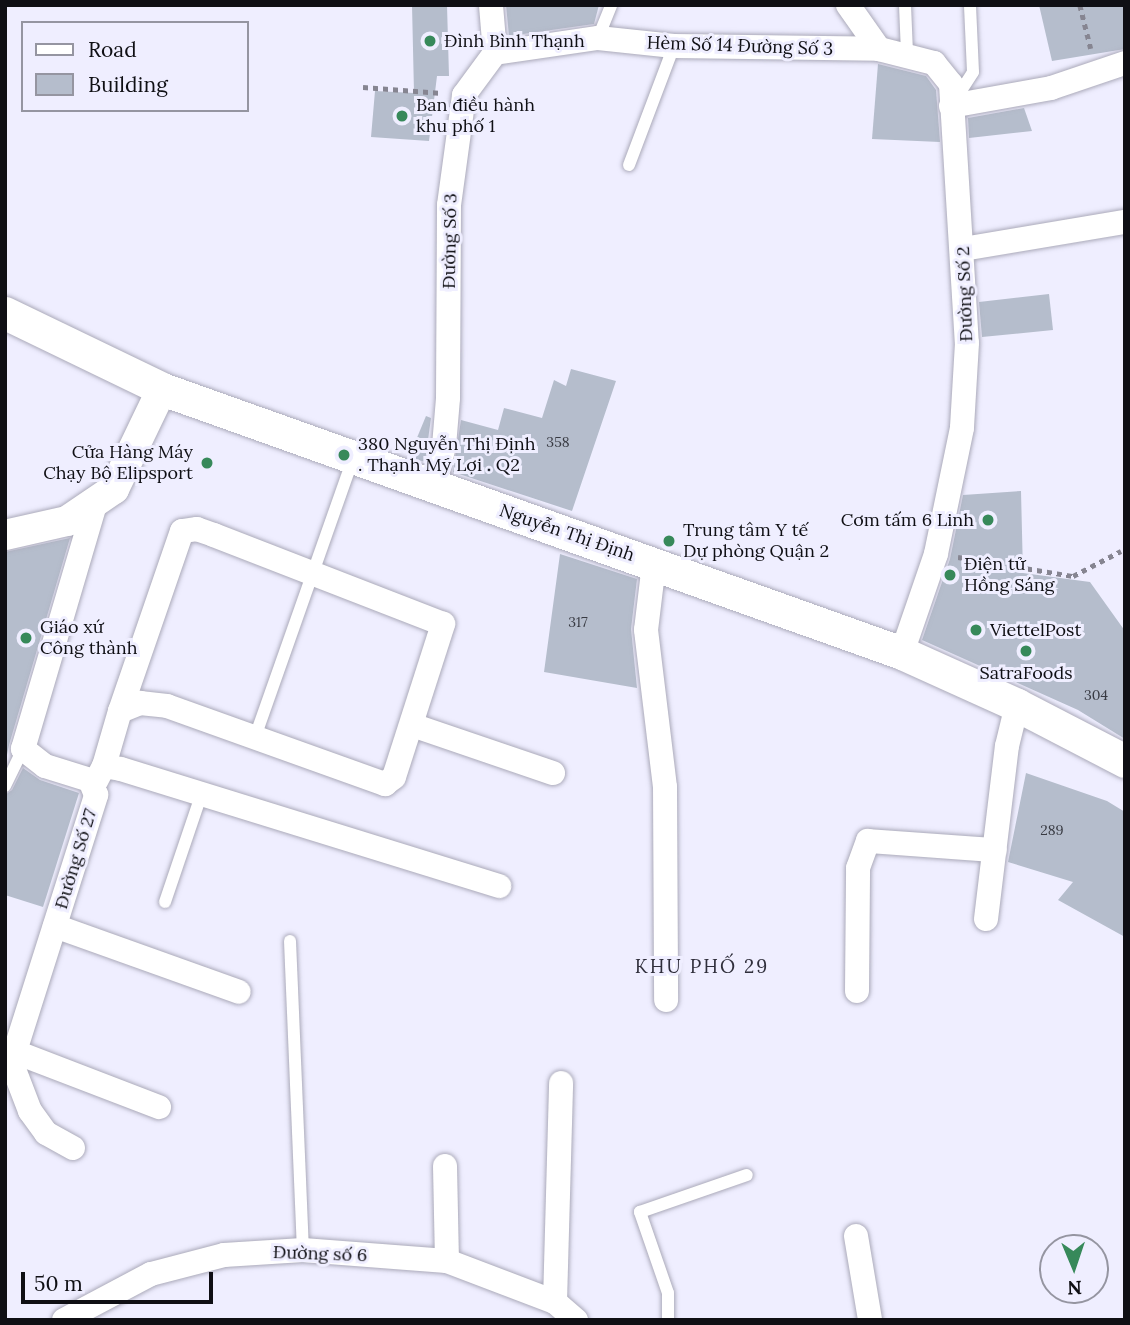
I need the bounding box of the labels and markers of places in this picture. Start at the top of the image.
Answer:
place label: Đình Bình Thạnh [444,30,585,52]
marker: Đình Bình Thạnh [422,33,438,49]
place label: Ban điều hành khu phố 1 [416,95,535,138]
marker: Ban điều hành khu phố 1 [394,108,410,124]
place label: 380 Nguyễn Thị Định . Thạnh Mỹ Lợi . Q2 [358,434,535,476]
place label: Cửa Hàng Máy Chạy Bộ Elipsport [43,442,193,484]
marker: 380 Nguyễn Thị Định . Thạnh Mỹ Lợi . Q2 [336,447,352,463]
marker: Cửa Hàng Máy Chạy Bộ Elipsport [199,455,215,471]
place label: Cơm tấm 6 Linh [841,509,974,531]
marker: Cơm tấm 6 Linh [980,512,996,528]
place label: Trung tâm Y tế Dự phòng Quận 2 [683,520,829,562]
marker: Trung tâm Y tế Dự phòng Quận 2 [661,533,677,549]
place label: Điện tử Hồng Sáng [964,554,1055,596]
marker: Điện tử Hồng Sáng [942,567,958,583]
place label: Giáo xứ Công thành [40,617,137,660]
place label: ViettelPost [990,619,1081,641]
marker: ViettelPost [968,622,984,638]
marker: Giáo xứ Công thành [18,630,34,646]
marker: SatraFoods [1018,643,1034,659]
place label: SatraFoods [980,662,1072,684]

